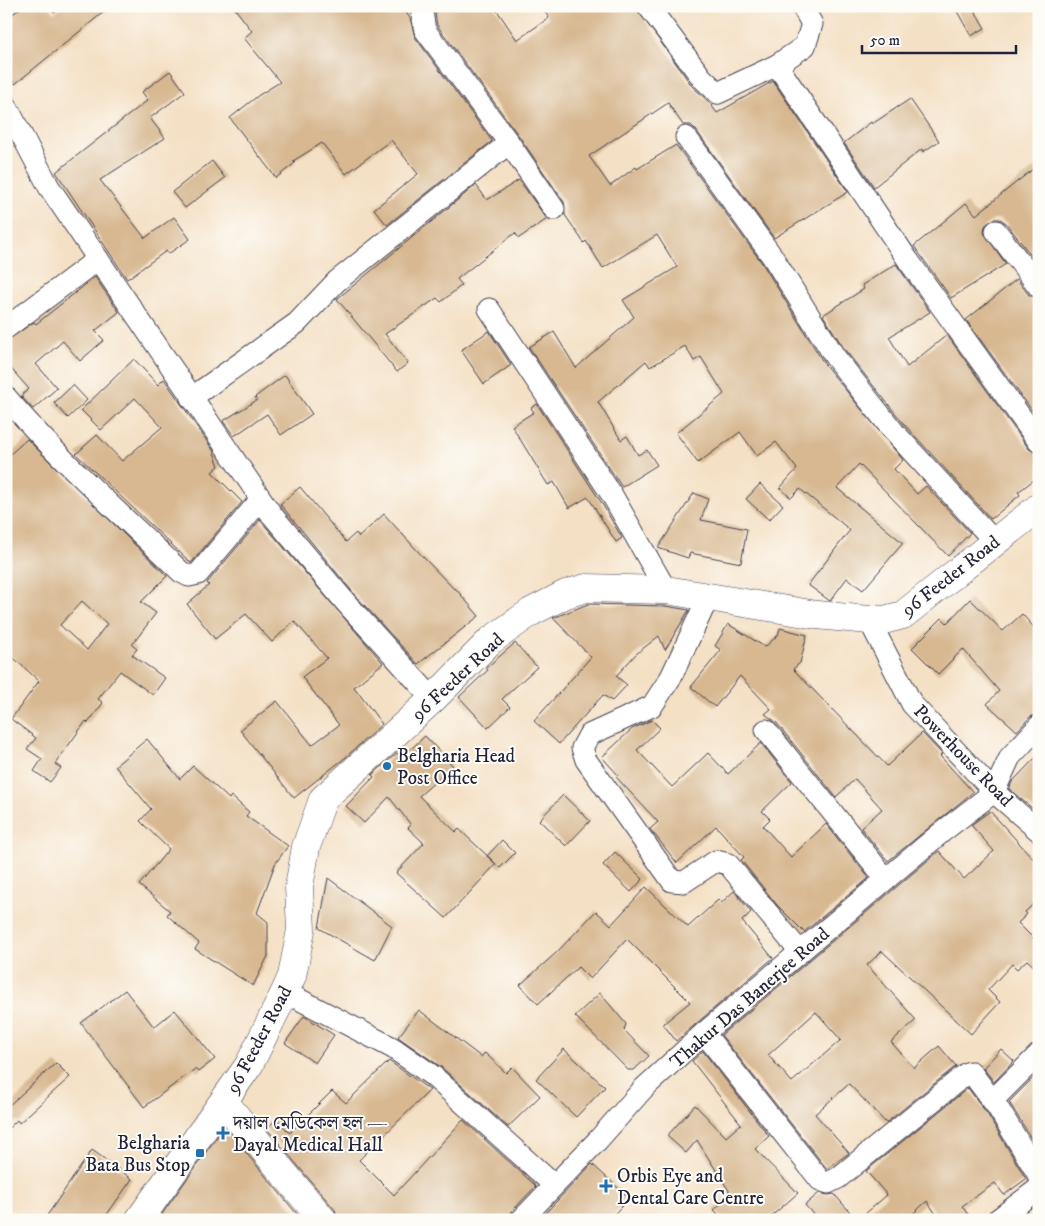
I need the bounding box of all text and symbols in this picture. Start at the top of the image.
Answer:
scale bar [862,22,1016,54]
text: 50 m [870,31,900,50]
street label: 96 Feeder Road [896,530,1005,622]
street label: 96 Feeder Road [406,628,509,726]
street label: Powerhouse Road [909,700,1018,812]
place label: Belgharia Head Post Office [397,745,516,790]
marker: Belgharia Head Post Office [381,760,393,772]
street label: Thakur Das Banerjee Road [666,922,835,1074]
street label: 96 Feeder Road [221,982,297,1098]
place label: দয়াল মেডিকেল হল — Dayal Medical Hall [232,1111,387,1157]
marker: দয়াল মেডিকেল হল — Dayal Medical Hall [217,1127,229,1139]
place label: Belgharia Bata Bus Stop [85,1132,190,1177]
marker: Belgharia Bata Bus Stop [194,1147,206,1159]
place label: Orbis Eye and Dental Care Centre [617,1165,764,1210]
marker: Orbis Eye and Dental Care Centre [599,1179,613,1193]

